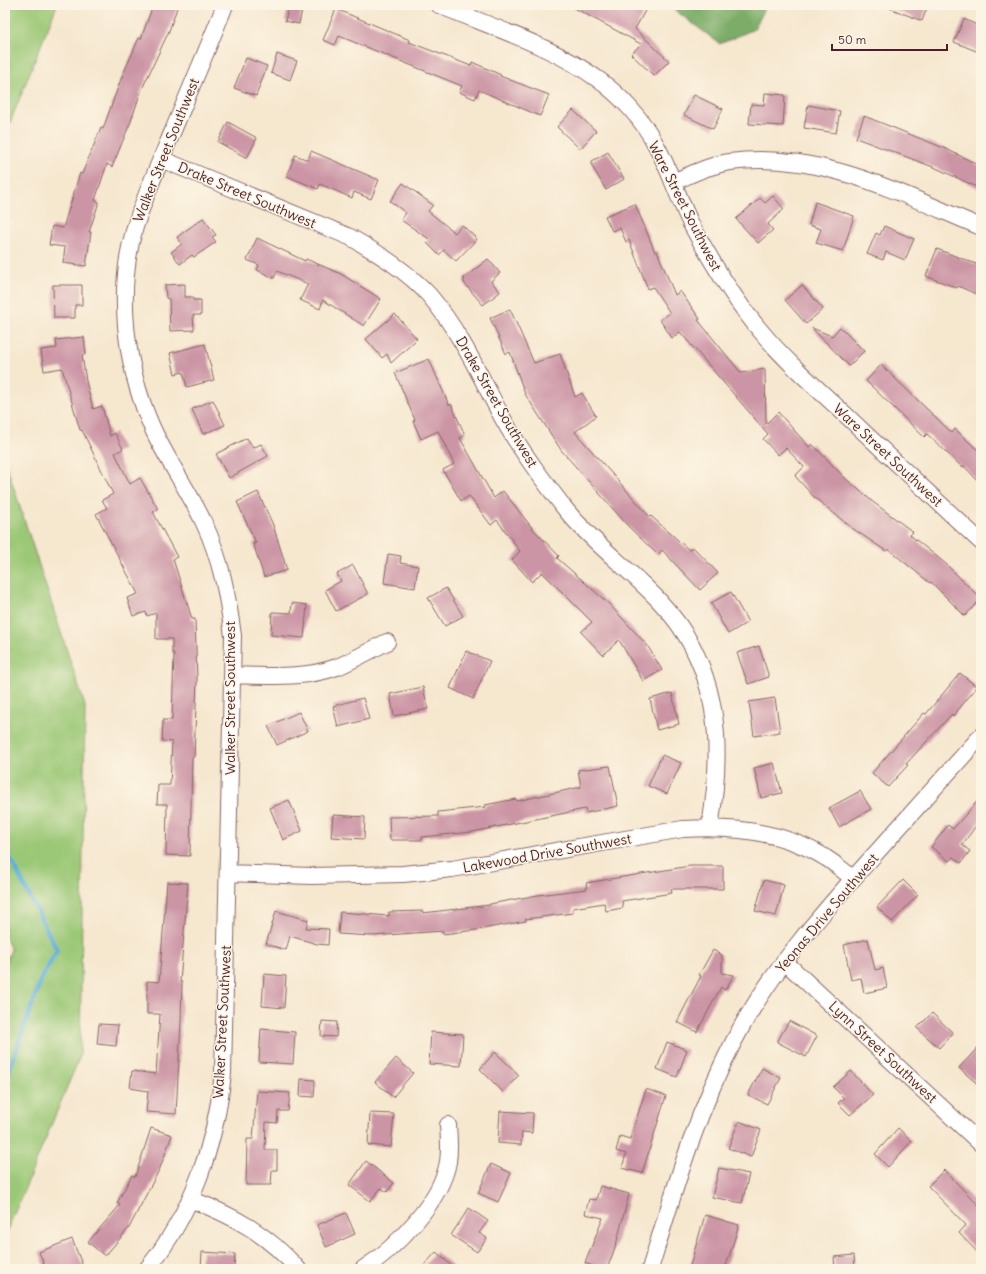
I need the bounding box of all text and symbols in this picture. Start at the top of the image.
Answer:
scale bar [832,26,947,52]
text: 50 m [838,32,867,47]
street label: Walker Street Southwest [129,75,203,225]
street label: Ware Street Southwest [644,138,726,274]
street label: Drake Street Southwest [175,158,319,232]
street label: Drake Street Southwest [452,333,542,471]
street label: Ware Street Southwest [829,400,947,511]
street label: Walker Street Southwest [221,621,239,775]
street label: Lakewood Drive Southwest [461,829,633,877]
street label: Yeonas Drive Southwest [772,849,882,976]
street label: Walker Street Southwest [209,944,235,1099]
street label: Lynn Street Southwest [825,997,941,1107]

